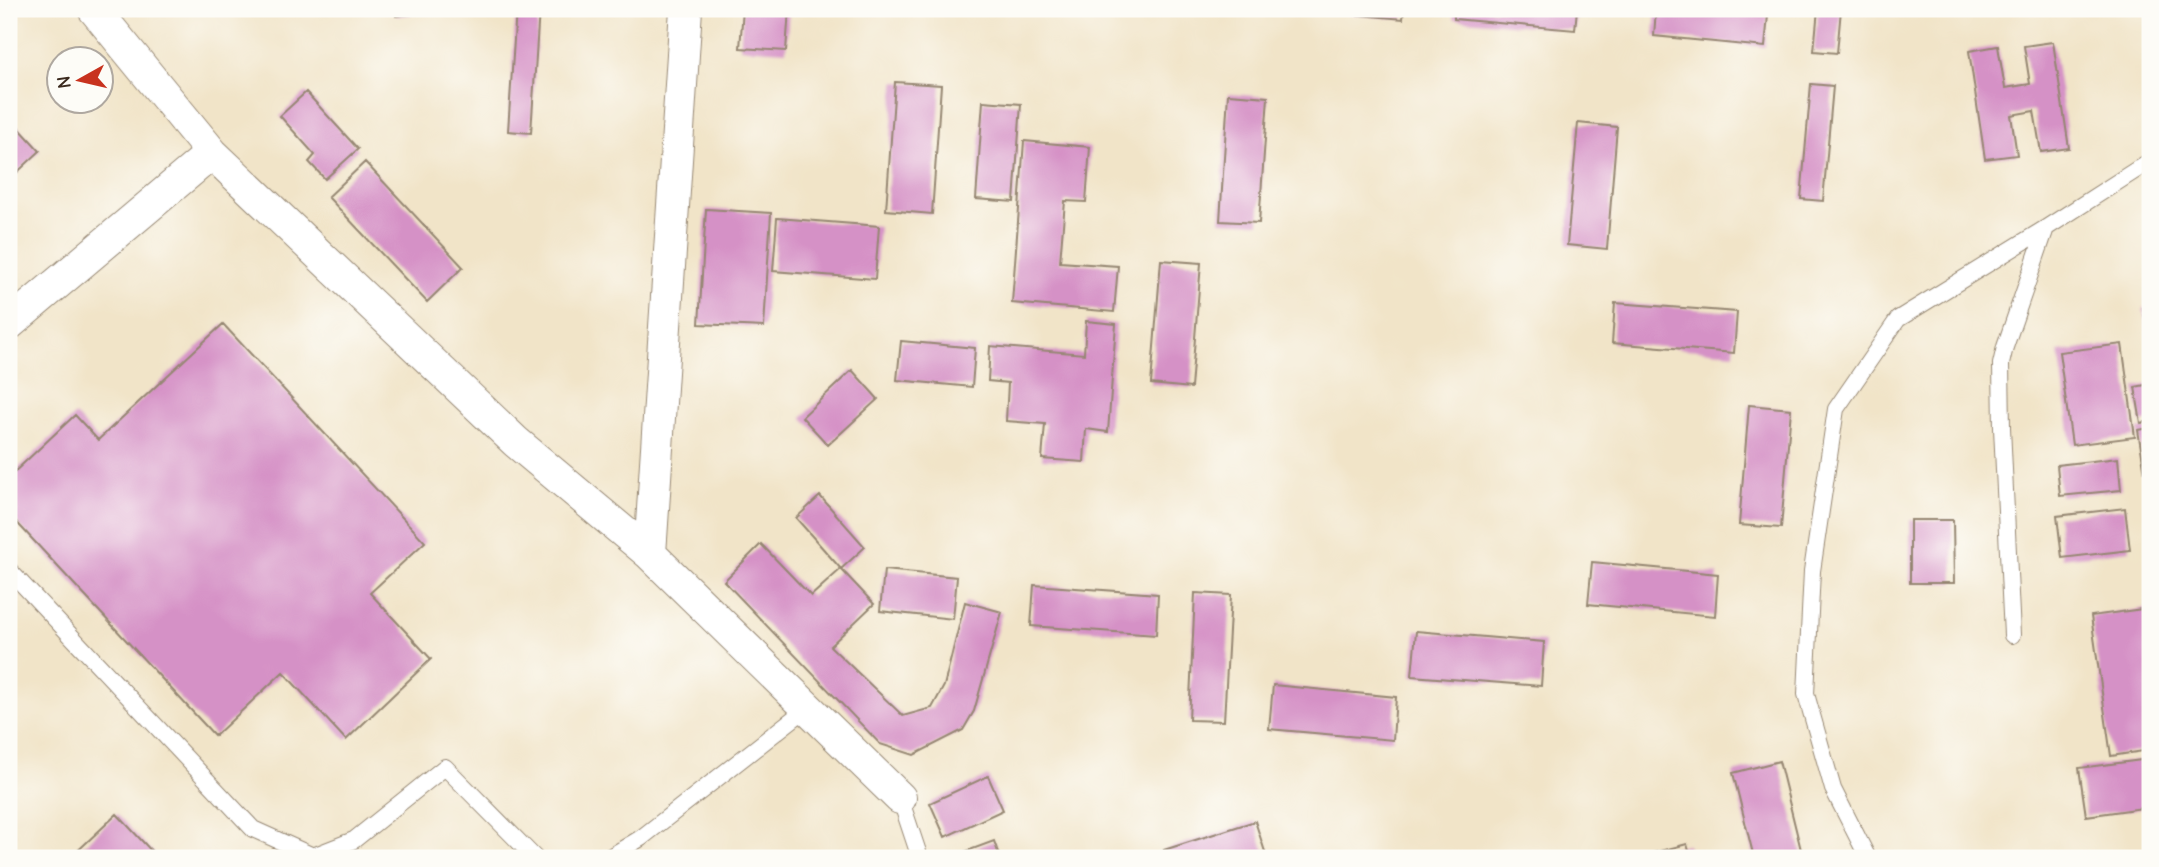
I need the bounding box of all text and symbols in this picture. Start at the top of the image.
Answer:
north arrow [46,46,116,116]
text: N [52,75,76,90]

